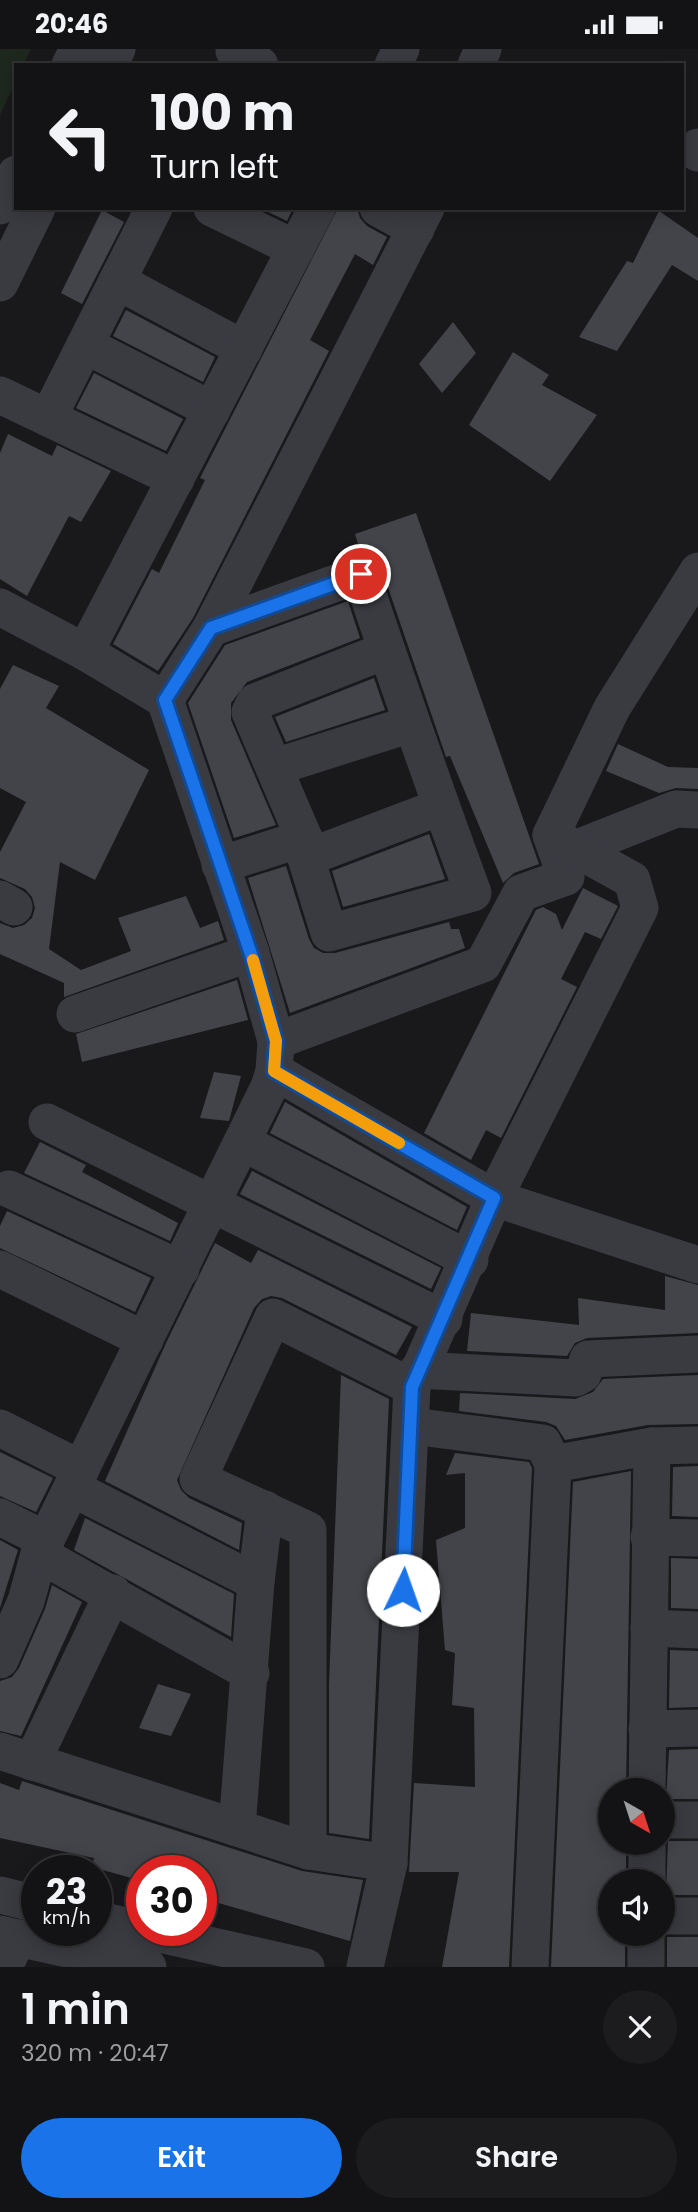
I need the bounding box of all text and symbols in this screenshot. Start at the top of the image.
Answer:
text: 20:46 [35,6,108,42]
text: 100 m [150,79,295,147]
icon: left [35,91,126,182]
text: Turn left [150,144,279,189]
pin [331,544,391,604]
icon: arrive [342,555,380,593]
position arrow [366,1553,440,1627]
north arrow [598,1778,676,1855]
map controls [598,1778,675,1946]
speed limit sign: 30 [126,1855,217,1946]
text: 23 [46,1867,87,1916]
button: sound [598,1869,675,1946]
text: km/h [43,1905,90,1930]
text: 1 min [21,1980,130,2039]
button: close [603,1990,677,2064]
text: 320 m · 20:47 [21,2037,169,2069]
button: Exit [21,2118,342,2198]
button: Share [356,2118,677,2198]

